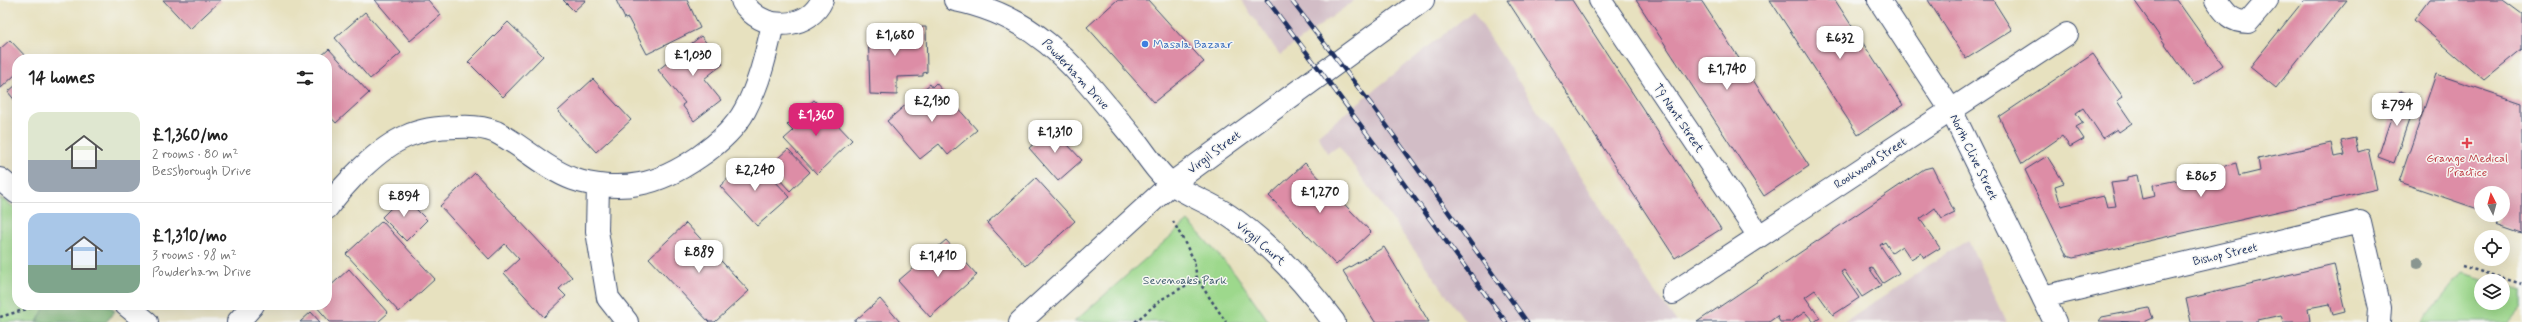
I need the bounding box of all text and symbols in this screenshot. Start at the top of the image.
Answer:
pin: £1,680 [862,23,928,57]
pin: £632 [1816,26,1864,60]
text: £1,680 [875,27,915,44]
text: £632 [1825,30,1855,47]
street label: Powderham Drive [1038,36,1112,114]
place label: Masala Bazaar [1153,37,1233,53]
marker: Masala Bazaar [1140,39,1150,49]
pin: £1,030 [660,43,726,77]
text: £1,030 [674,47,712,64]
pin: £1,740 [1694,57,1760,91]
text: £1,740 [1707,61,1747,78]
text: 14 homes [28,67,95,89]
icon: filters [294,67,316,89]
street label: Tŷ Nant Street [1649,81,1707,156]
pin: £2,130 [899,89,965,123]
text: £2,130 [914,93,950,110]
pin: £794 [2373,93,2421,127]
text: £794 [2381,97,2413,114]
pin: £1,360 [783,103,849,137]
text: £1,360 [798,107,834,124]
street label: North Clive Street [1945,112,2001,203]
pin: £1,310 [1022,120,1088,154]
text: £1,360/mo [152,124,228,146]
text: £1,310 [1037,124,1073,141]
street label: Virgil Street [1185,127,1245,178]
icon: home [60,128,108,176]
street label: Rookwood Street [1831,134,1910,193]
marker: Grange Medical Practice [2461,137,2473,149]
text: 2 rooms · 80 m² [152,146,238,163]
place label: Grange Medical Practice [2426,151,2508,181]
pin: £2,240 [722,158,788,192]
text: £2,240 [735,162,775,179]
text: Bessborough Drive [152,163,251,180]
pin: £865 [2177,164,2225,198]
text: £865 [2186,168,2216,185]
pin: £1,270 [1287,180,1353,214]
pin: £894 [380,184,428,218]
text: £1,270 [1300,184,1340,201]
north arrow [2474,186,2510,222]
map controls [2474,186,2510,310]
text: £894 [388,188,420,205]
street label: Virgil Court [1232,218,1288,270]
text: £1,310/mo [152,225,227,247]
icon: home [60,229,108,277]
button: locate [2474,230,2510,266]
pin: £889 [675,240,723,274]
street label: Bishop Street [2191,240,2260,270]
text: £889 [684,244,714,261]
pin: £1,410 [905,244,971,278]
text: 3 rooms · 98 m² [152,247,237,264]
text: £1,410 [919,248,957,265]
text: Powderham Drive [152,264,251,281]
park label: Sevenoaks Park [1143,273,1227,289]
button: layers [2474,274,2510,310]

